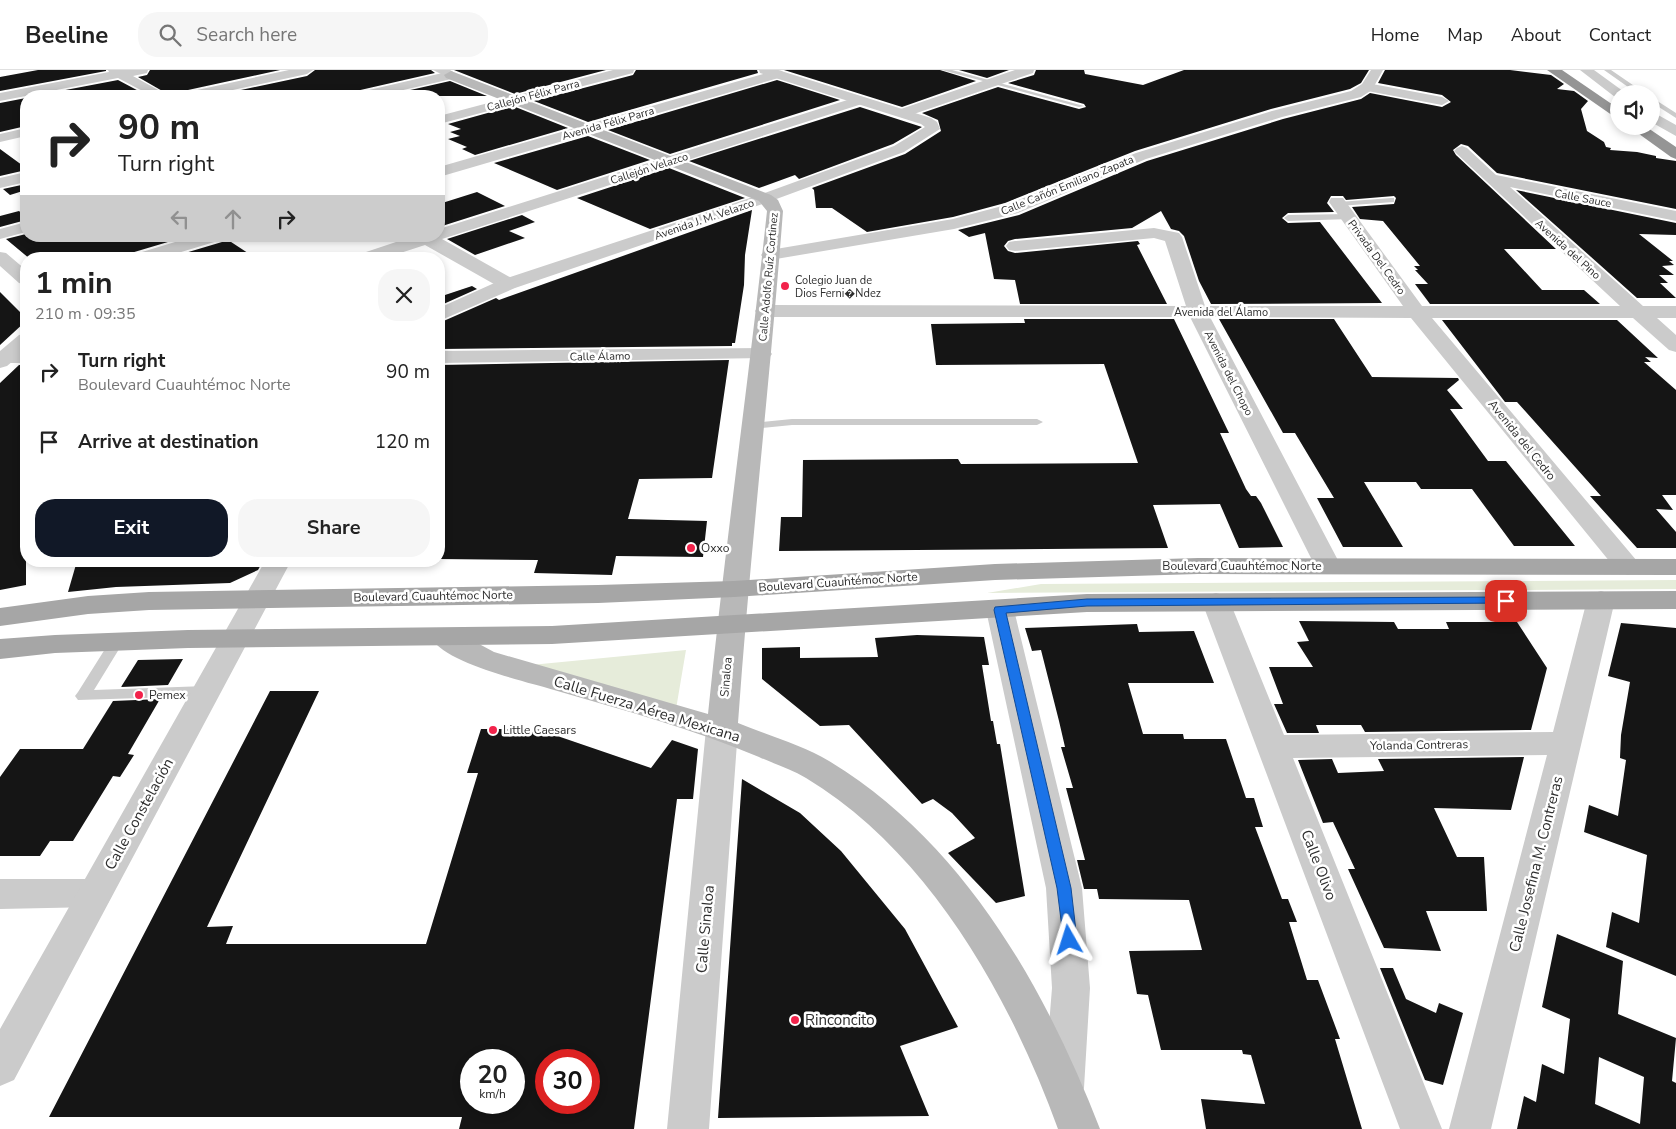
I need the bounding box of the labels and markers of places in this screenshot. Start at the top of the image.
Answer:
place label: Colegio Juan de Dios Ferni�Ndez [795,273,881,301]
marker: Colegio Juan de Dios Ferni�Ndez [779,280,791,292]
place label: Oxxo [701,540,730,556]
marker: Oxxo [685,542,697,554]
pin [1485,580,1527,622]
place label: Pemex [149,687,186,703]
marker: Pemex [133,689,145,701]
place label: Little Caesars [503,722,576,738]
marker: Little Caesars [487,724,499,736]
place label: Rinconcito [805,1010,875,1030]
marker: Rinconcito [789,1014,801,1026]

